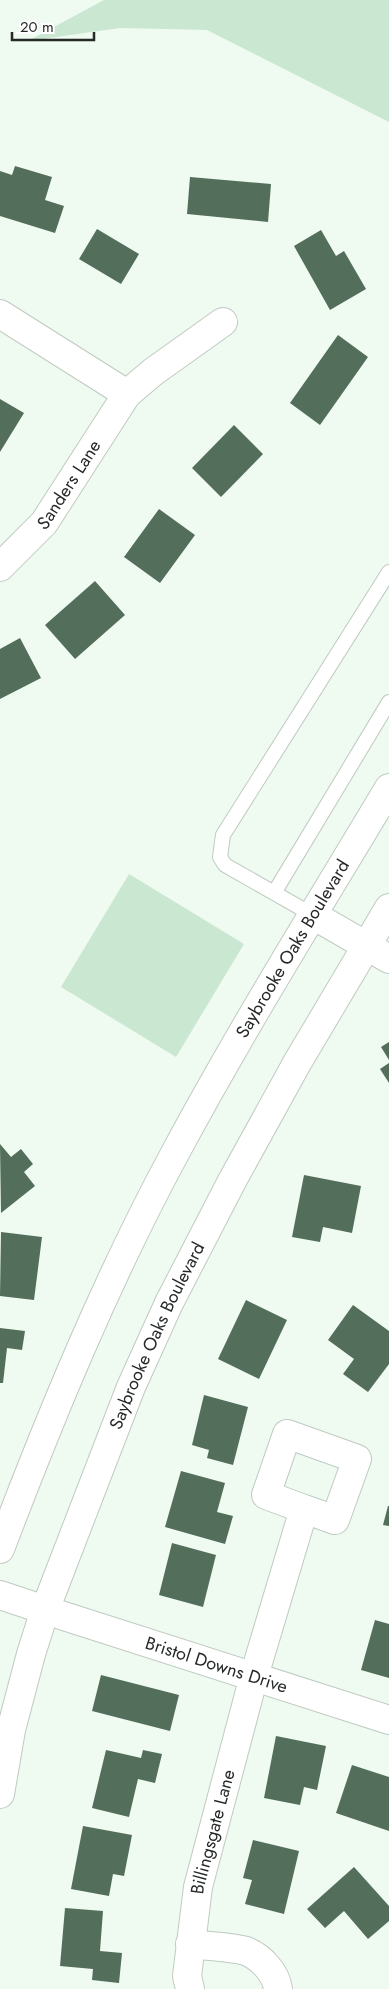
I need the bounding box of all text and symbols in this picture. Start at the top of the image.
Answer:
scale bar [12,10,95,42]
text: 20 m [20,16,54,38]
street label: Sanders Lane [31,435,107,536]
street label: Saybrooke Oaks Boulevard [229,855,356,1043]
street label: Saybrooke Oaks Boulevard [103,1238,211,1433]
street label: Bristol Downs Drive [142,1630,291,1700]
street label: Billingsgate Lane [184,1767,242,1896]

